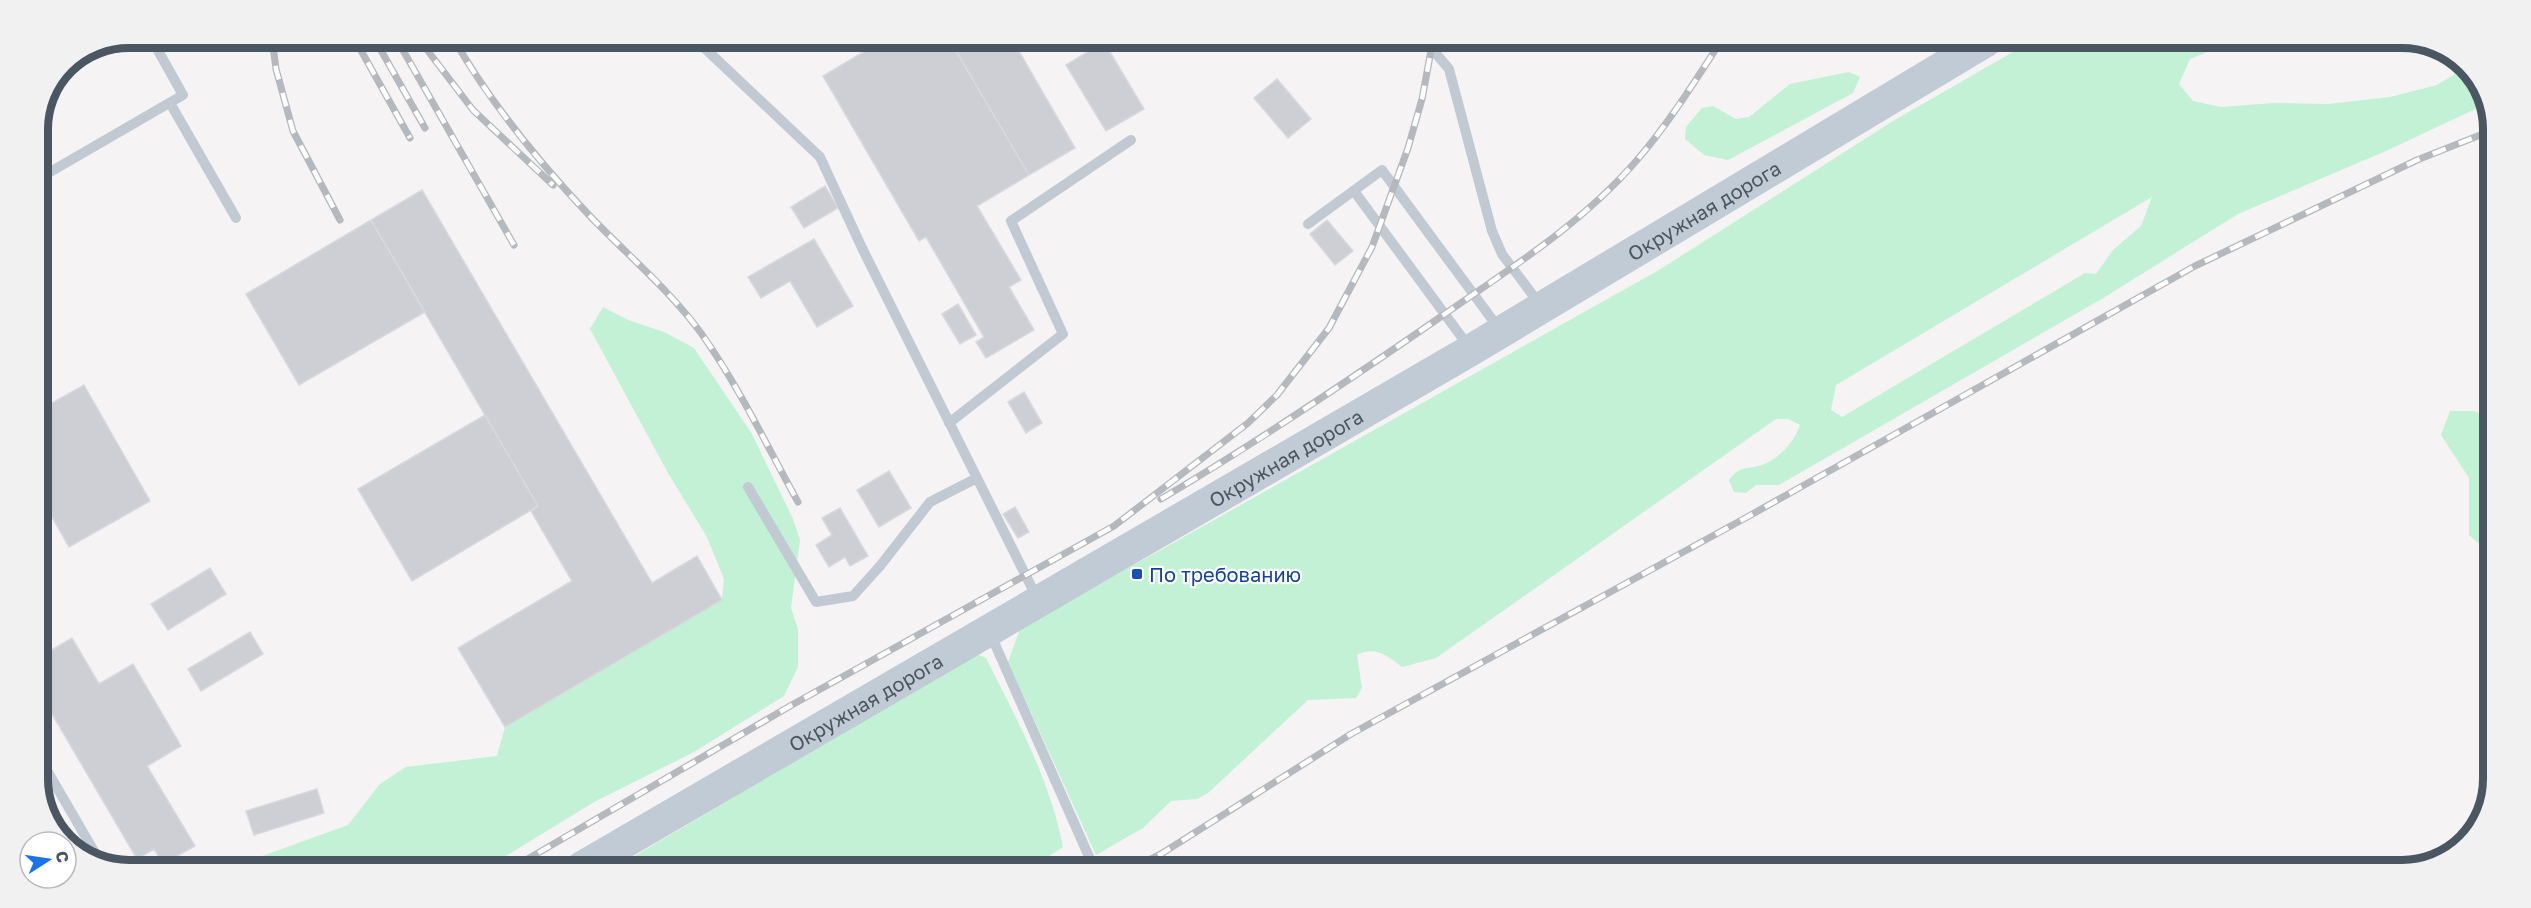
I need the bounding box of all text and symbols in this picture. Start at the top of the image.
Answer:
street label: Окружная дорога [1623,155,1785,265]
street label: Окружная дорога [1204,404,1367,512]
place label: По требованию [1149,562,1301,586]
marker: По требованию [1130,567,1144,581]
street label: Окружная дорога [784,648,947,756]
north arrow [18,830,78,890]
text: С [52,849,74,865]

